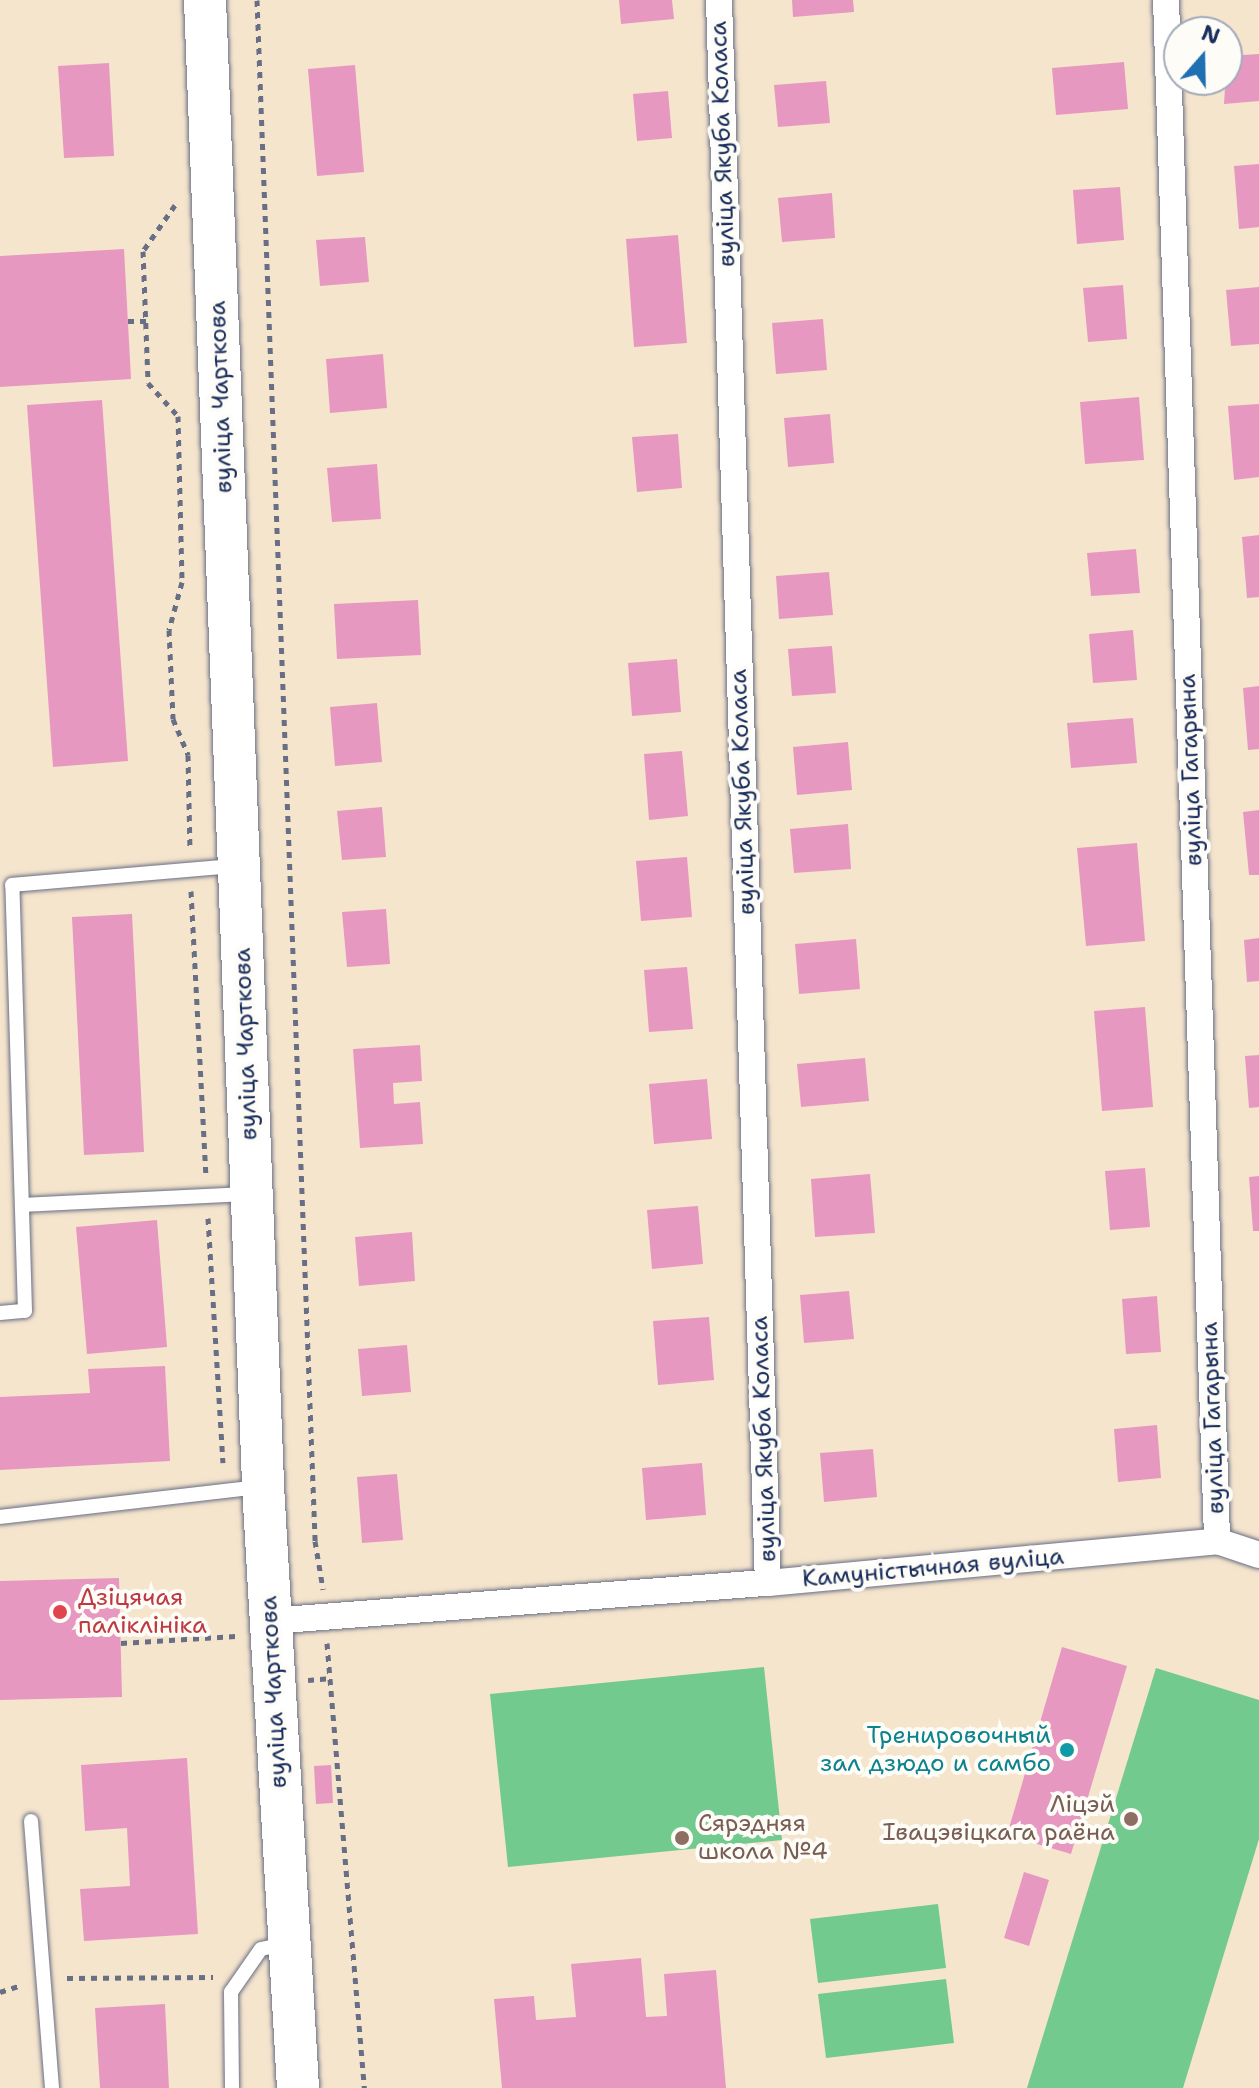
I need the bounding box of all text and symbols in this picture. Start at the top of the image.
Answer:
north arrow [1163,16,1243,96]
text: N [1198,18,1224,51]
street label: вуліца Якуба Коласа [704,20,742,268]
street label: вуліца Чарткова [203,300,239,494]
street label: вуліца Якуба Коласа [724,668,762,916]
street label: вуліца Гагарына [1173,673,1209,867]
street label: вуліца Чарткова [228,947,264,1141]
street label: вуліца Якуба Коласа [745,1315,783,1563]
street label: вуліца Гагарына [1195,1321,1231,1515]
street label: Камуністычная вуліца [801,1542,1065,1594]
place label: Дзіцячая паліклініка [78,1584,207,1640]
street label: вуліца Чарткова [255,1595,293,1789]
marker: Дзіцячая паліклініка [49,1601,71,1623]
place label: Тренировочный зал дзюдо и самбо [820,1722,1051,1778]
marker: Тренировочный зал дзюдо и самбо [1058,1741,1076,1759]
place label: Ліцэй Івацэвіцкага раёна [883,1791,1115,1847]
place label: Сярэдняя школа №4 [698,1810,828,1866]
marker: Ліцэй Івацэвіцкага раёна [1122,1810,1140,1828]
marker: Сярэдняя школа №4 [673,1829,691,1847]

